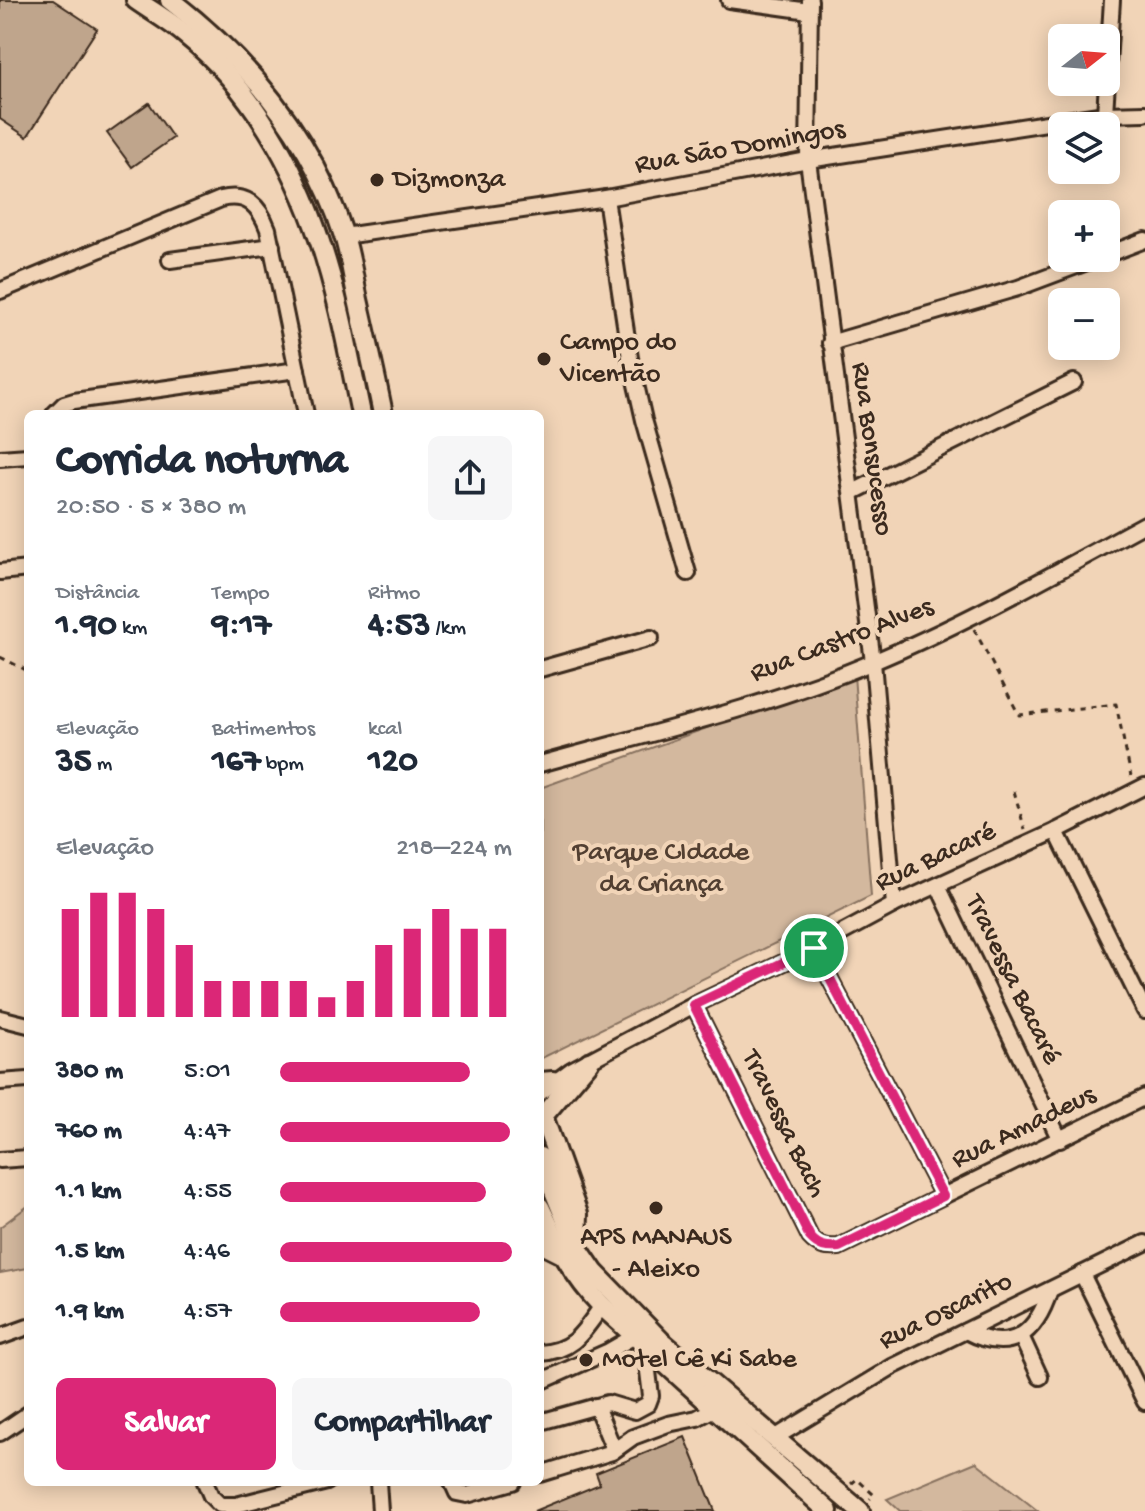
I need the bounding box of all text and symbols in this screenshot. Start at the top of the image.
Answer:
north arrow [1048,24,1120,96]
map controls [1048,24,1120,360]
button: layers [1048,112,1120,184]
street label: Rua São Domingos [632,113,848,183]
place label: Dizmonza [391,164,507,197]
marker: Dizmonza [368,171,386,189]
button: + [1048,200,1120,272]
button: − [1048,288,1120,360]
place label: Campo do Vicentão [559,327,676,392]
marker: Campo do Vicentão [535,350,553,368]
street label: Rua Bonsucesso [843,360,899,538]
button: share [428,436,512,520]
text: Corrida noturna [56,437,347,489]
text: 20:50 · 5 × 380 m [56,493,246,524]
text: Distância [56,581,139,607]
text: Tempo [212,581,270,607]
text: Ritmo [368,581,420,607]
street label: Rua Castro Alves [746,591,939,691]
text: 1.90 [56,607,117,647]
text: 9:17 [212,607,271,647]
text: 4:53 [368,607,430,647]
text: km [117,616,147,642]
text: /km [430,616,466,642]
text: Elevação [56,717,139,743]
text: Batimentos [212,717,315,743]
text: kcal [368,717,402,743]
text: 35 [56,743,92,783]
text: 167 [212,743,261,783]
text: 120 [368,743,418,783]
text: m [92,752,112,778]
text: bpm [261,752,304,778]
street label: Rua Bacaré [870,816,1002,900]
text: Elevação [56,834,154,865]
text: 218–224 m [396,834,512,865]
park label: Parque CIdade da Criança [572,837,750,902]
street label: Travessa Bacaré [956,888,1068,1071]
pin [780,914,848,982]
icon: arrive [792,926,836,970]
street label: Travessa Bach [732,1043,833,1203]
text: 380 m [56,1057,123,1088]
text: 5:01 [184,1057,231,1088]
street label: Rua Amadeus [947,1079,1102,1177]
text: 760 m [56,1117,122,1148]
text: 4:47 [184,1117,230,1148]
text: 1.1 km [56,1177,121,1208]
text: 4:55 [184,1177,232,1208]
marker: APS MANAUS - Aleixo [647,1199,665,1217]
place label: APS MANAUS - Aleixo [580,1222,732,1287]
text: 1.5 km [56,1237,125,1268]
text: 4:46 [184,1237,230,1268]
street label: Rua Oscarito [874,1266,1018,1358]
text: 1.9 km [56,1297,124,1328]
text: 4:57 [184,1297,232,1328]
place label: Motel Cê Ki Sabe [602,1344,797,1377]
marker: Motel Cê Ki Sabe [577,1351,595,1369]
button: Salvar [56,1378,276,1470]
button: Compartilhar [292,1378,512,1470]

